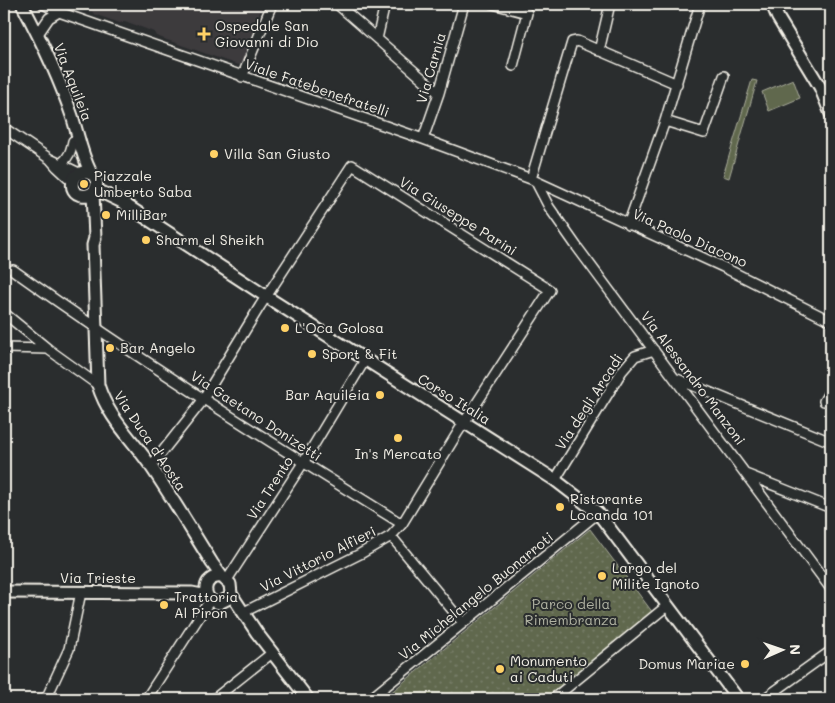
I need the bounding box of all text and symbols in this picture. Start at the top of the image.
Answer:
place label: Ospedale San Giovanni di Dio [215,16,318,51]
marker: Ospedale San Giovanni di Dio [197,27,211,41]
street label: Via Carnia [411,30,450,106]
street label: Via Aquileia [50,40,97,124]
street label: Viale Fatebenefratelli [242,54,392,121]
place label: Villa San Giusto [224,144,330,163]
marker: Villa San Giusto [208,148,220,160]
place label: Piazzale Umberto Saba [94,166,192,201]
street label: Via Giuseppe Parini [396,172,521,259]
marker: Piazzale Umberto Saba [78,178,90,190]
street label: Via Paolo Diacono [630,204,751,271]
place label: MilliBar [116,205,167,224]
marker: MilliBar [100,209,112,221]
place label: Sharm el Sheikh [156,230,264,249]
marker: Sharm el Sheikh [140,234,152,246]
street label: Via Alessandro Manzoni [637,307,750,448]
place label: L'Oca Golosa [295,318,384,337]
marker: L'Oca Golosa [279,322,291,334]
place label: Bar Angelo [120,338,195,357]
marker: Bar Angelo [104,342,116,354]
place label: Sport & Fit [322,344,397,363]
marker: Sport & Fit [306,348,318,360]
street label: Via degli Arcadi [550,350,627,454]
street label: Via Gaetano Donizetti [187,366,325,465]
street label: Corso Italia [414,369,494,428]
place label: Bar Aquileia [285,385,370,404]
street label: Via Duca d'Aosta [110,387,191,494]
marker: Bar Aquileia [374,389,386,401]
marker: In's Mercato [392,432,404,444]
place label: In's Mercato [355,444,441,463]
street label: Via Trento [242,452,297,523]
place label: Ristorante Locanda 101 [570,489,654,524]
marker: Ristorante Locanda 101 [554,501,566,513]
street label: Via Vittorio Alfieri [257,521,379,596]
street label: Via Michelangelo Buonarroti [394,527,557,664]
place label: Largo del Milite Ignoto [612,558,699,593]
street label: Via Trieste [60,568,136,587]
marker: Largo del Milite Ignoto [596,570,608,582]
place label: Trattoria Al Piron [174,587,238,622]
park label: Parco della Rimembranza [524,594,618,629]
marker: Trattoria Al Piron [158,599,170,611]
north arrow [758,626,808,676]
text: N [786,644,805,655]
place label: Monumento ai Caduti [510,651,587,686]
place label: Domus Mariae [638,654,735,673]
marker: Domus Mariae [739,658,751,670]
marker: Monumento ai Caduti [494,663,506,675]

